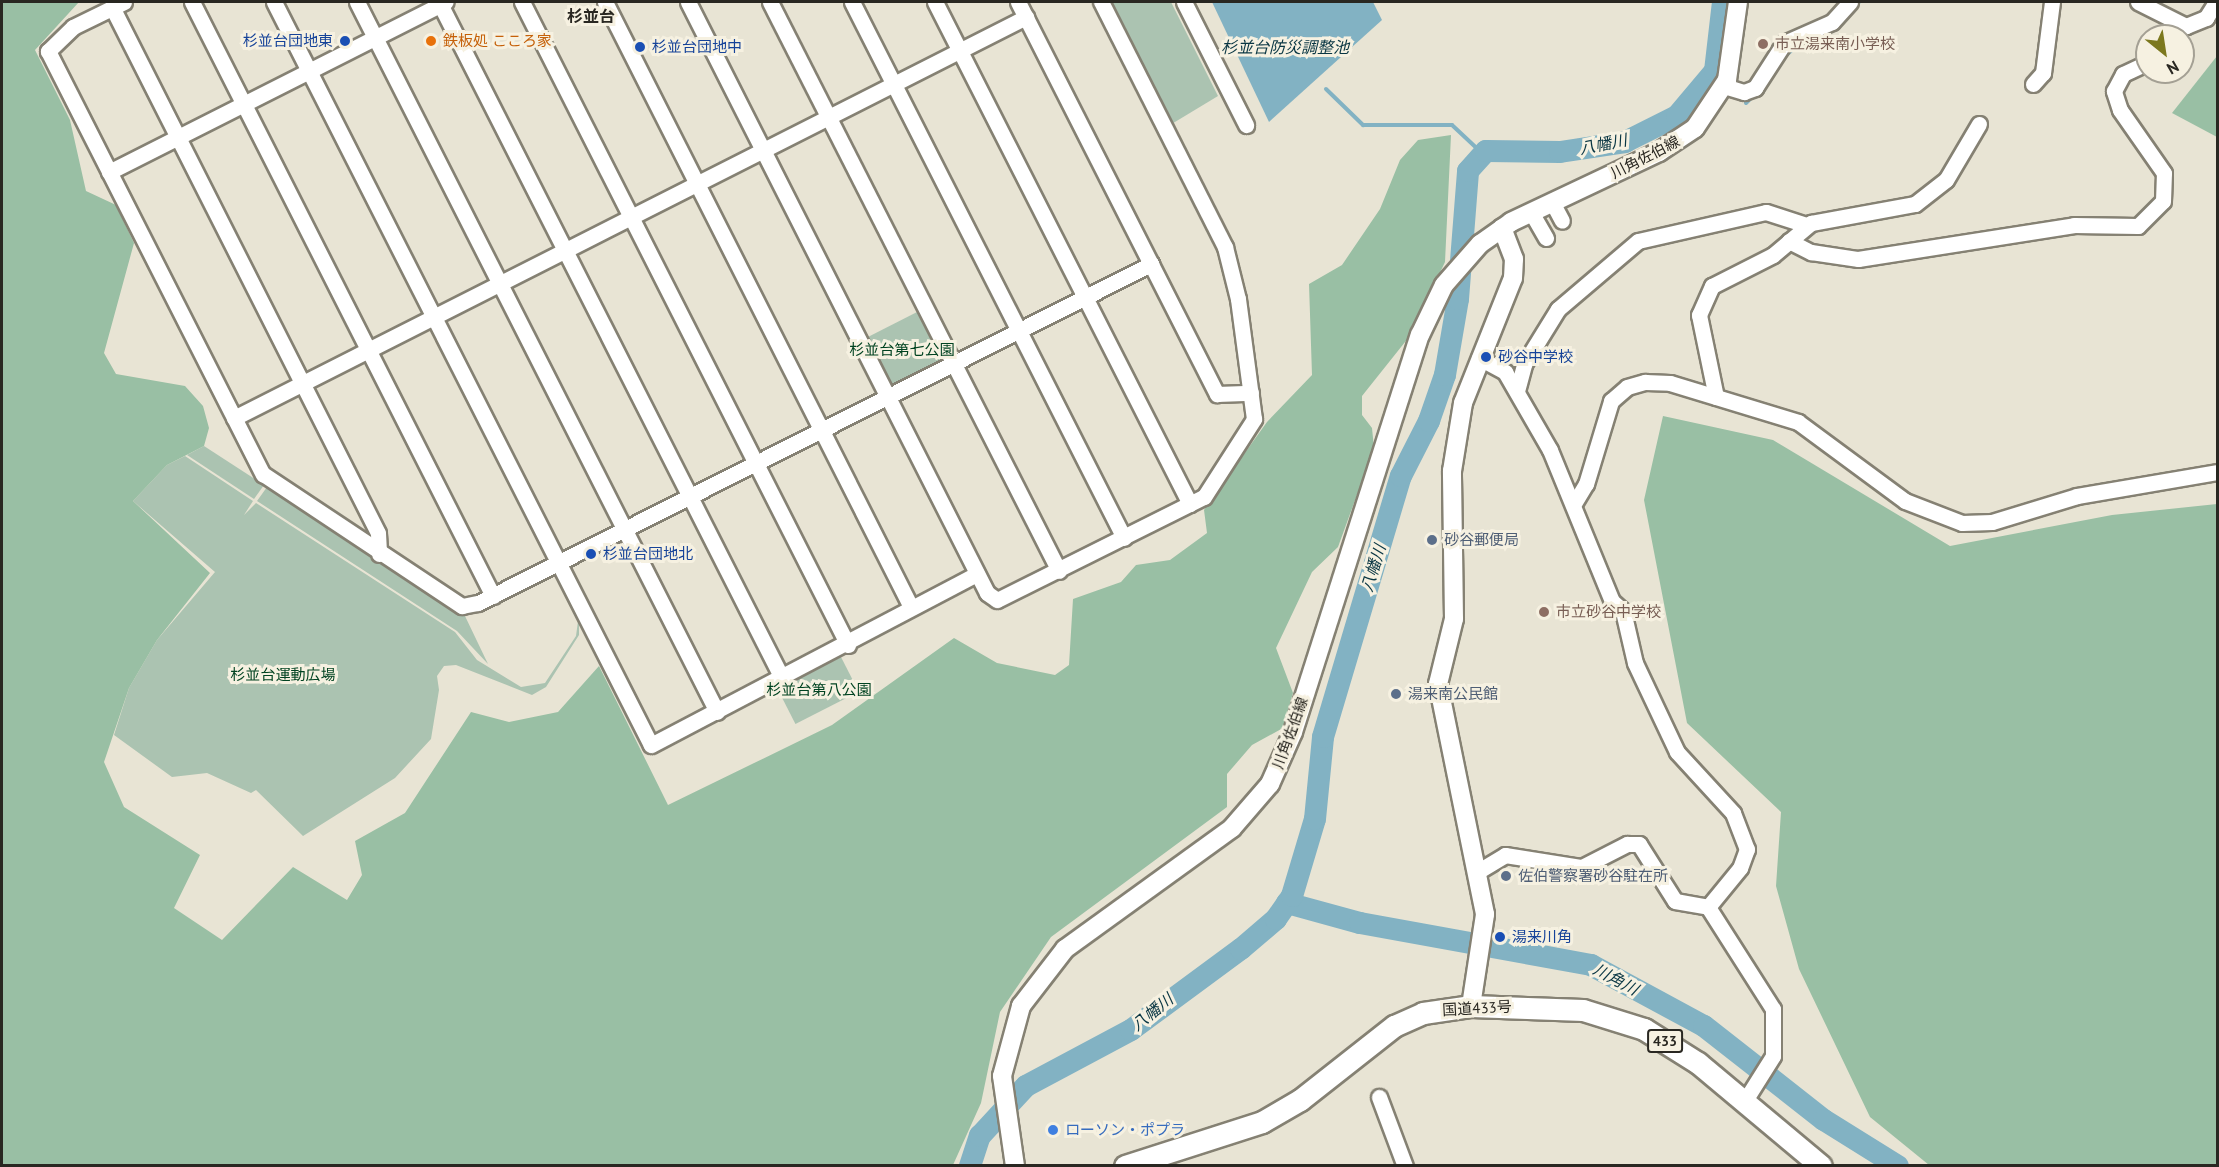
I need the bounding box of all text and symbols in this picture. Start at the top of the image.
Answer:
district label: 杉並台 [567,6,615,26]
north arrow [2135,24,2195,84]
place label: 杉並台団地東 [243,32,333,50]
place label: 鉄板処 こころ家 [443,32,552,50]
marker: 杉並台団地東 [338,34,352,48]
marker: 鉄板処 こころ家 [424,34,438,48]
place label: 市立湯来南小学校 [1775,35,1895,53]
water label: 杉並台防災調整池 [1221,37,1349,57]
marker: 市立湯来南小学校 [1756,37,1770,51]
place label: 杉並台団地中 [652,38,742,56]
marker: 杉並台団地中 [633,40,647,54]
text: N [2163,57,2183,79]
water label: 八幡川 [1578,130,1628,158]
street label: 川角佐伯線 [1608,132,1682,182]
park label: 杉並台第七公園 [850,341,954,359]
place label: 砂谷中学校 [1498,348,1573,366]
marker: 砂谷中学校 [1479,350,1493,364]
place label: 砂谷郵便局 [1444,531,1519,549]
marker: 砂谷郵便局 [1425,533,1439,547]
water label: 八幡川 [1357,542,1389,594]
place label: 杉並台団地北 [603,545,693,563]
marker: 杉並台団地北 [584,547,598,561]
place label: 市立砂谷中学校 [1556,603,1661,621]
marker: 市立砂谷中学校 [1537,605,1551,619]
park label: 杉並台運動広場 [231,666,335,684]
park label: 杉並台第八公園 [767,681,871,699]
place label: 湯来南公民館 [1408,685,1498,703]
marker: 湯来南公民館 [1389,687,1403,701]
street label: 川角佐伯線 [1269,695,1311,771]
place label: 佐伯警察署砂谷駐在所 [1518,867,1668,885]
marker: 佐伯警察署砂谷駐在所 [1499,869,1513,883]
place label: 湯来川角 [1512,928,1572,946]
marker: 湯来川角 [1493,930,1507,944]
water label: 川角川 [1590,959,1642,999]
water label: 八幡川 [1127,989,1177,1035]
street label: 国道433号 [1442,997,1512,1019]
road number: 433 [1647,1030,1683,1052]
place label: ローソン・ポプラ [1065,1121,1185,1139]
marker: ローソン・ポプラ [1046,1123,1060,1137]

